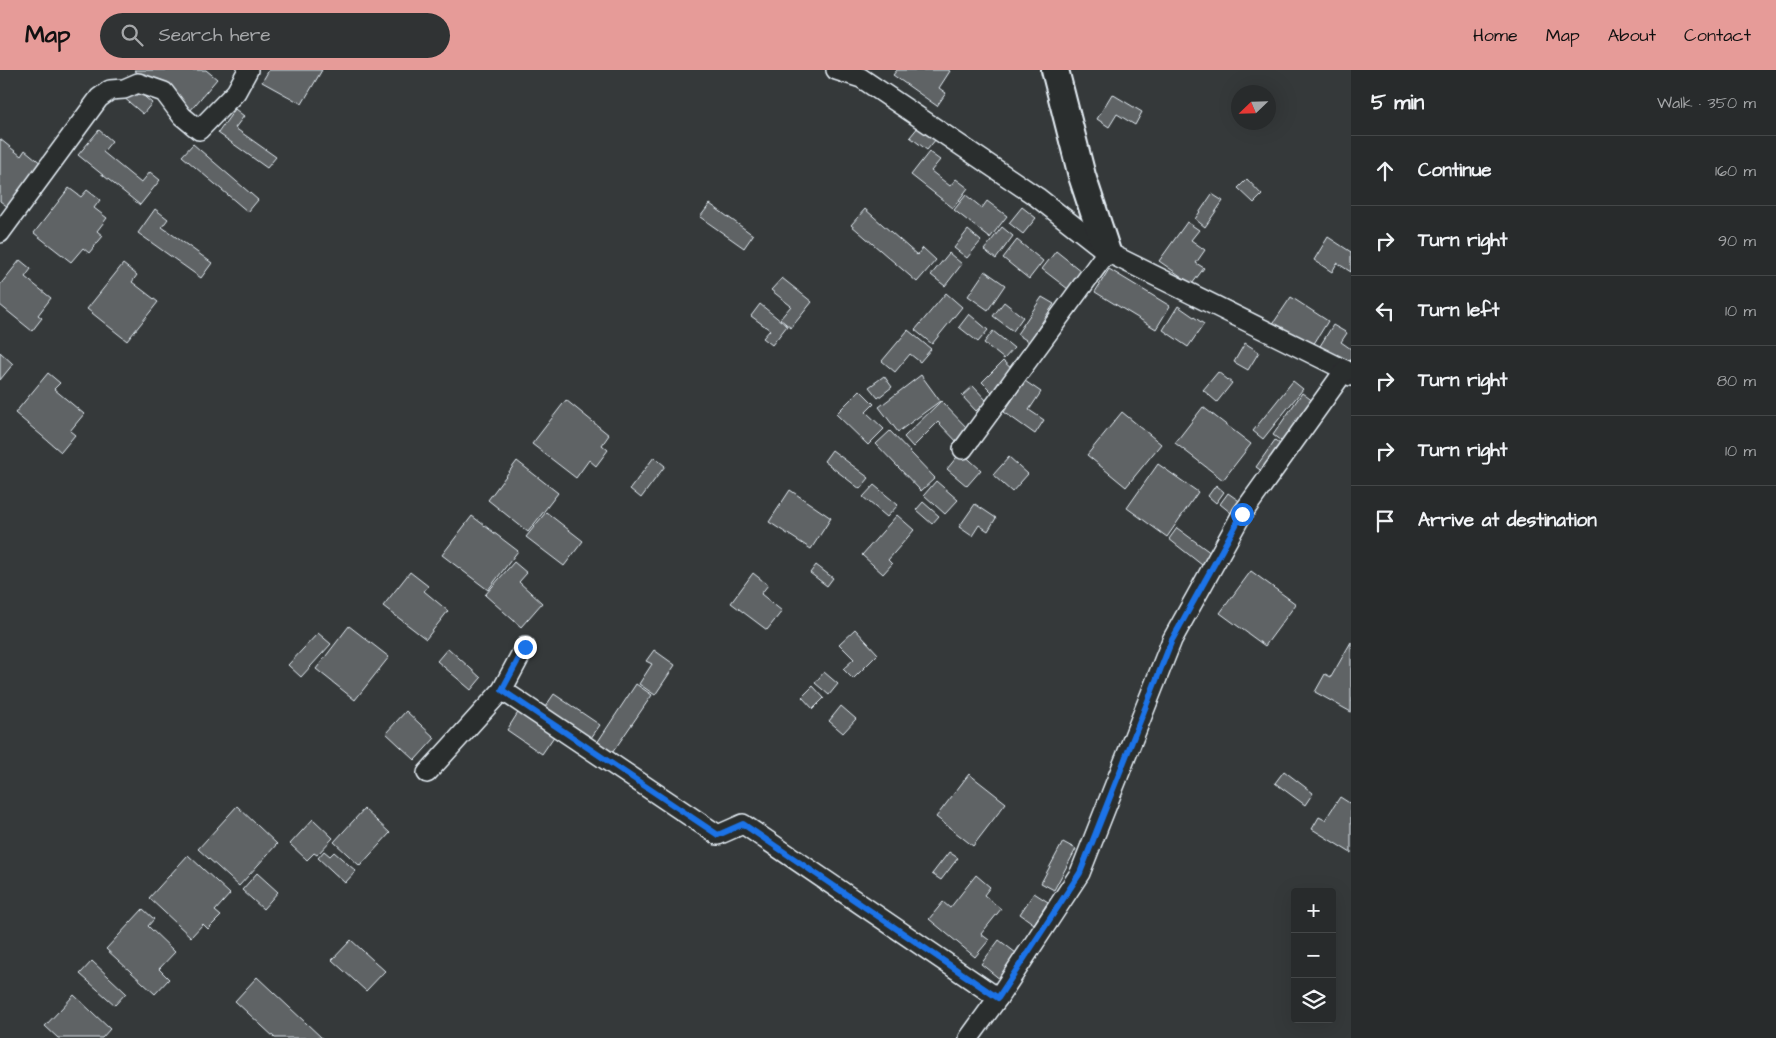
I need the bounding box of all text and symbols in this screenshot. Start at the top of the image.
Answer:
search box [100,13,450,58]
text: Map [25,18,70,52]
icon: search [118,21,146,49]
text: Search here [158,22,271,49]
text: Home [1473,23,1518,48]
text: Map [1546,23,1580,48]
text: About [1608,23,1656,48]
text: Contact [1684,23,1751,48]
north arrow [1231,85,1276,130]
text: 5 min [1371,88,1424,117]
text: Walk · 350 m [1657,92,1756,114]
icon: ahead [1371,157,1399,185]
text: Continue [1418,157,1492,184]
text: 160 m [1715,160,1756,182]
icon: right [1371,227,1399,255]
text: Turn right [1418,227,1507,254]
text: 90 m [1718,230,1756,252]
icon: left [1371,297,1399,325]
text: Turn left [1418,297,1499,324]
text: 10 m [1725,300,1756,322]
icon: right [1371,367,1399,395]
text: Turn right [1418,367,1507,394]
text: 80 m [1717,370,1756,392]
icon: right [1371,437,1399,465]
text: Turn right [1418,437,1507,464]
text: 10 m [1725,440,1756,462]
route start [1231,503,1254,526]
icon: arrive [1371,507,1399,535]
text: Arrive at destination [1418,507,1597,534]
route end [514,636,537,659]
map controls [1291,888,1336,1023]
button: + [1291,888,1336,933]
button: − [1291,933,1336,978]
button: layers [1291,978,1336,1023]

